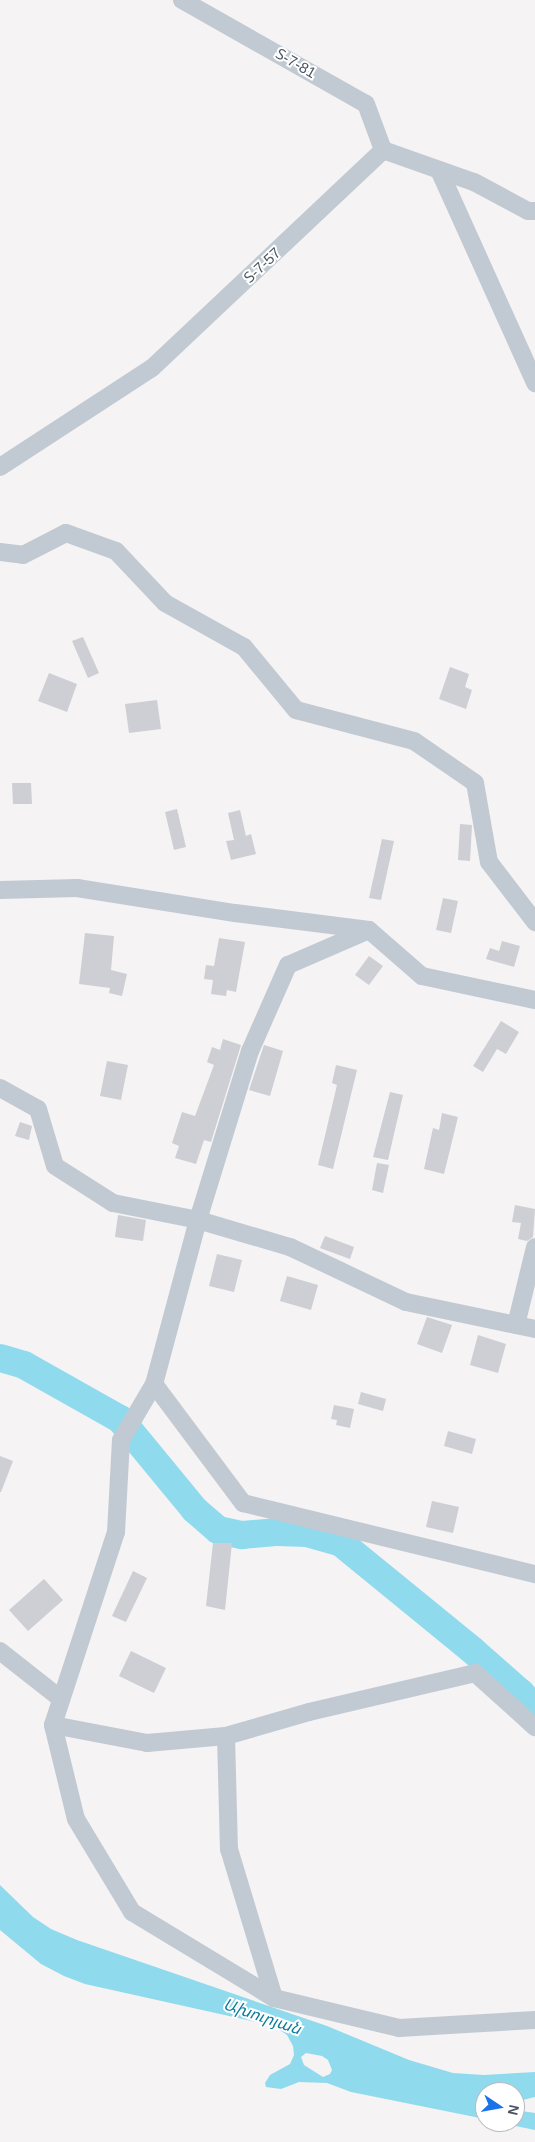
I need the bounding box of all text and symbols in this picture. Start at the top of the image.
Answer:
street label: Տ-7-81 [273,44,319,82]
street label: Տ-7-57 [240,244,284,286]
water label: Ախուրյան [221,1995,303,2039]
north arrow [475,2082,525,2132]
text: N [505,2103,523,2117]

